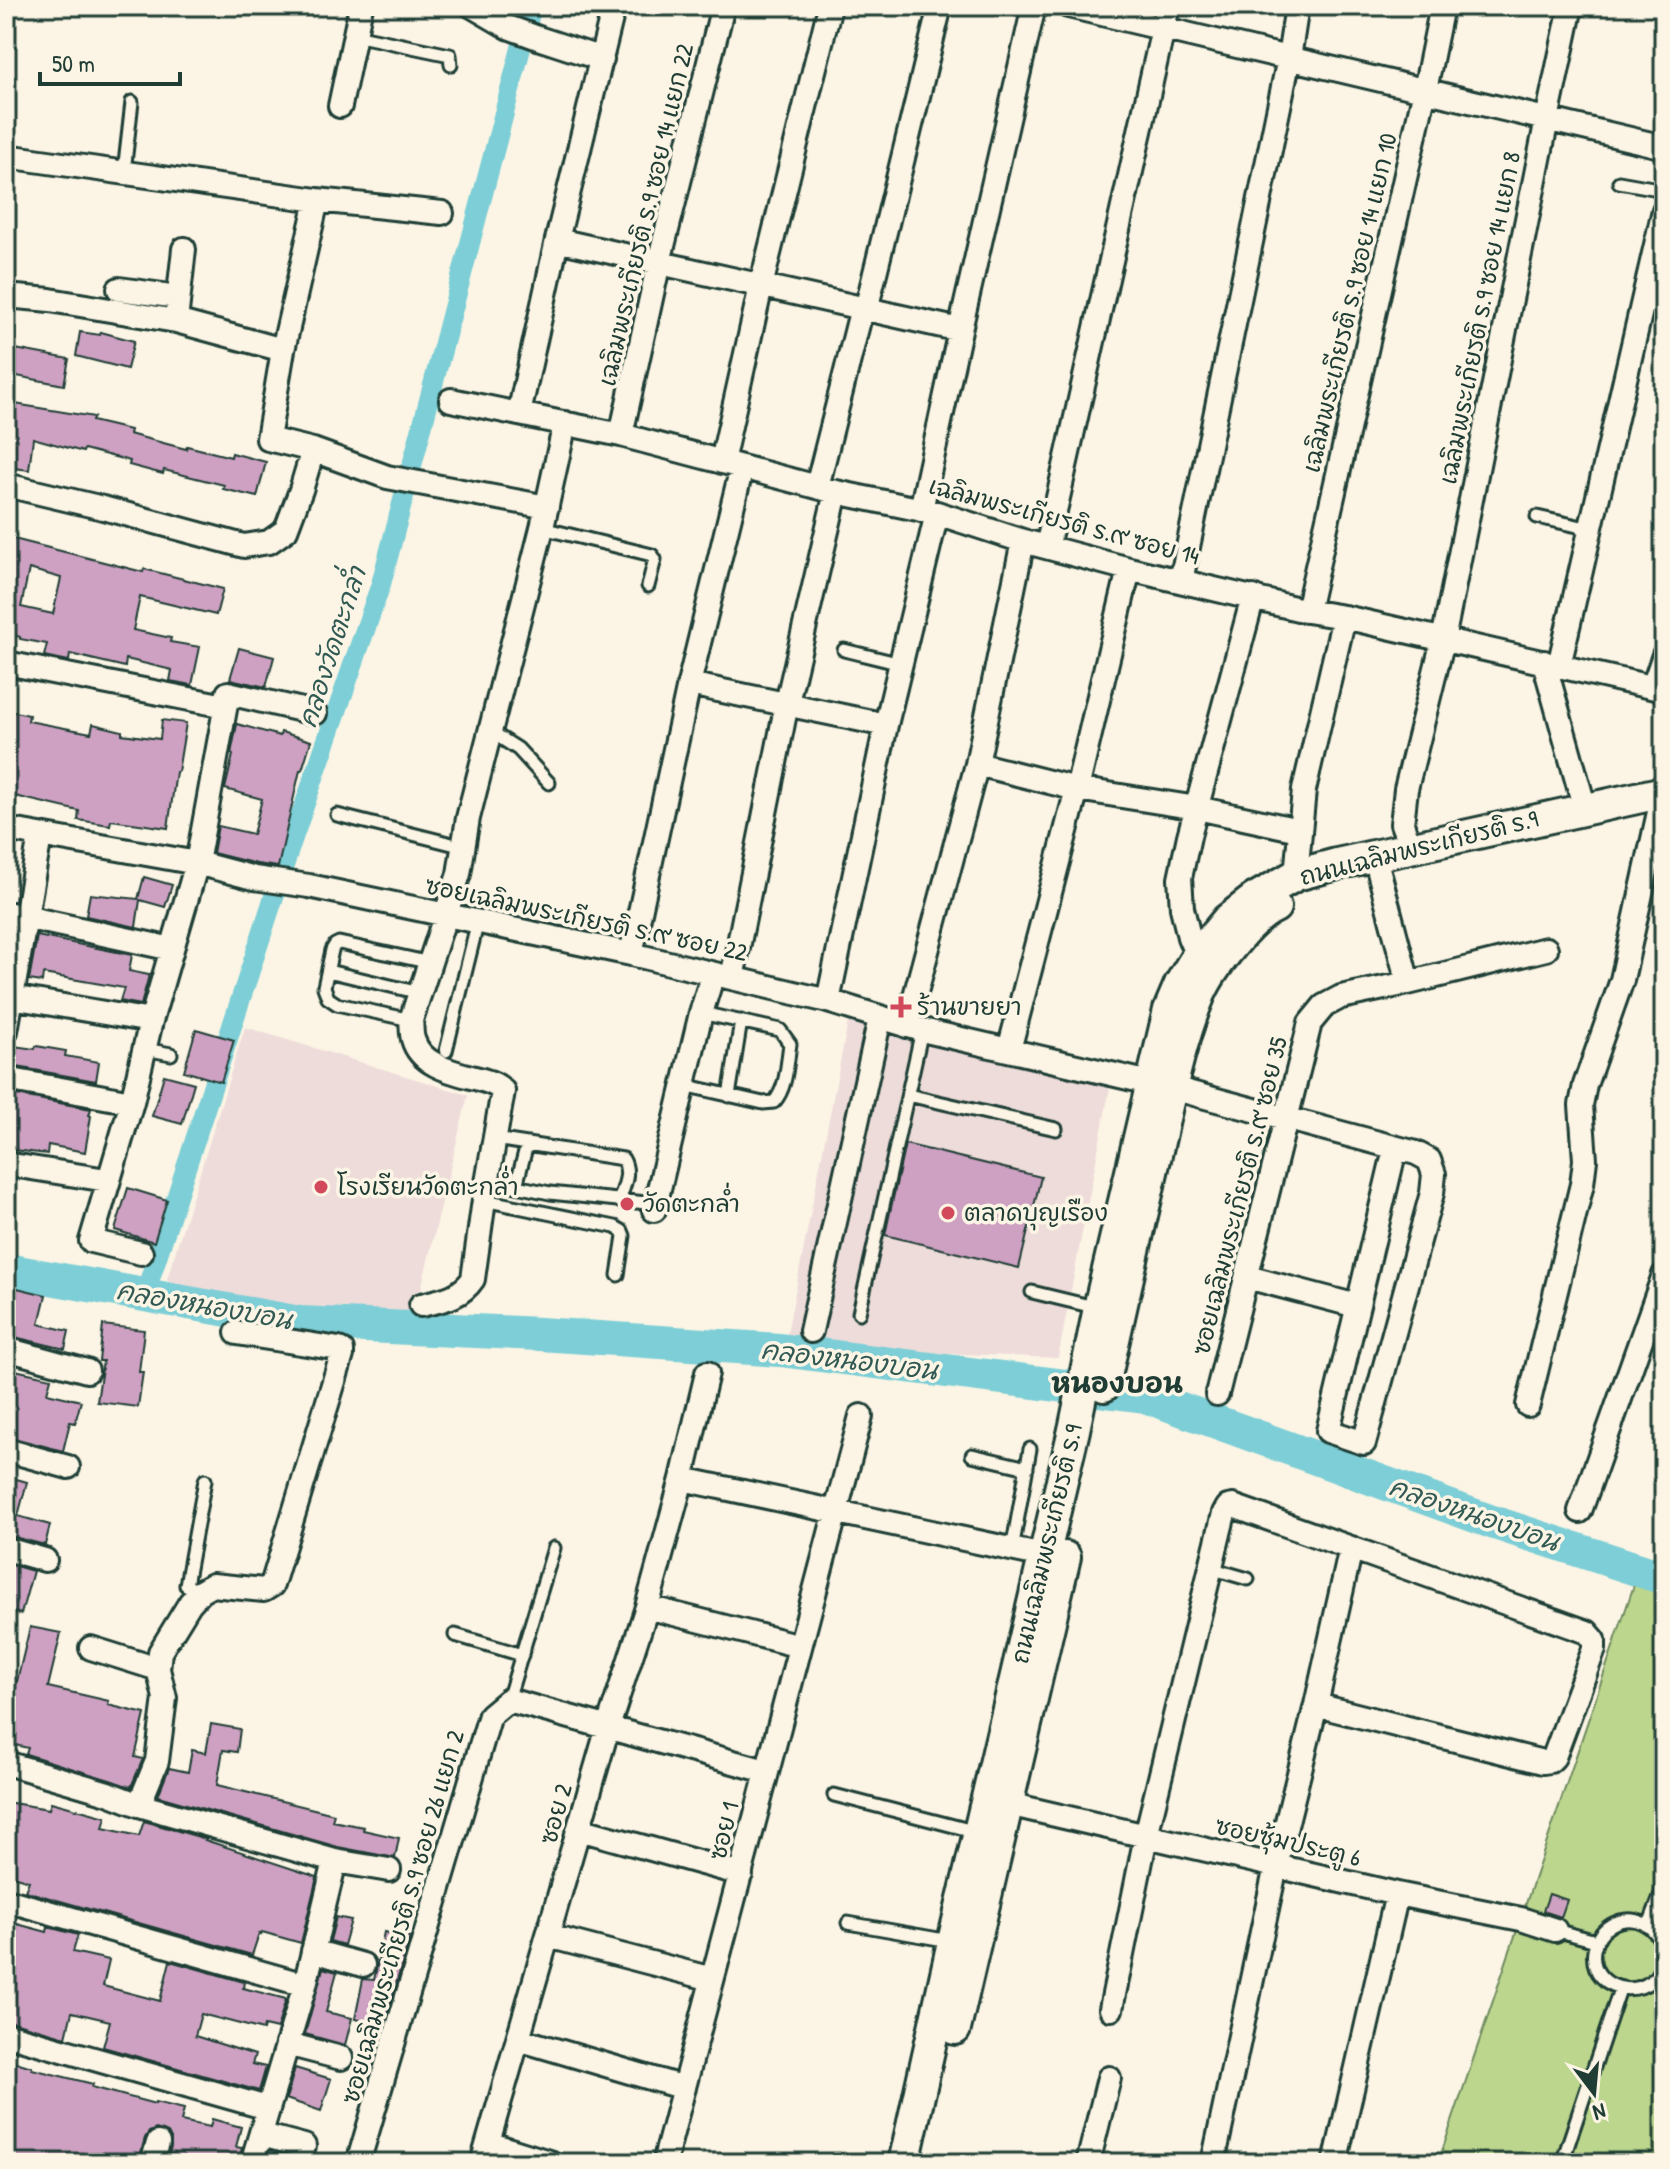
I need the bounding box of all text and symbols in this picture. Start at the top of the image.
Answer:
scale bar [40,36,180,86]
street label: เฉลิมพระเกียรติ ร.9 ซอย 14 แยก 22 [590,41,700,389]
text: 50 m [52,47,95,79]
street label: เฉลิมพระเกียรติ ร.9 ซอย 14 แยก 10 [1294,130,1404,476]
street label: เฉลิมพระเกียรติ ร.9 ซอย 14 แยก 8 [1431,149,1527,487]
street label: เฉลิมพระเกียรติ ร.๙ ซอย 14 [925,468,1203,572]
water label: คลองวัดตะกล่ำ [283,559,374,731]
street label: ถนนเฉลิมพระเกียรติ ร.9 [1296,802,1542,892]
street label: ซอยเฉลิมพระเกียรติ ร.๙ ซอย 22 [422,868,750,968]
place label: ร้านขายยา [917,990,1022,1022]
marker: ร้านขายยา [892,998,910,1016]
street label: ซอยเฉลิมพระเกียรติ ร.๙ ซอย 35 [1184,1033,1294,1358]
place label: โรงเรียนวัดตะกล่ำ [337,1165,519,1202]
marker: โรงเรียนวัดตะกล่ำ [312,1178,330,1196]
place label: วัดตะกล่ำ [643,1182,740,1219]
marker: วัดตะกล่ำ [618,1195,636,1213]
place label: ตลาดบุญเรือง [964,1196,1108,1231]
marker: ตลาดบุญเรือง [939,1204,957,1222]
water label: คลองหนองบอน [114,1272,297,1338]
water label: คลองหนองบอน [759,1331,942,1388]
district label: หนองบอน [1051,1364,1183,1402]
street label: ถนนเฉลิมพระเกียรติ ร.9 [1003,1421,1089,1667]
water label: คลองหนองบอน [1385,1468,1566,1560]
street label: ซอยเฉลิมพระเกียรติ ร.9 ซอย 26 แยก 2 [333,1726,471,2107]
street label: ซอย 2 [531,1780,579,1848]
street label: ซอย 1 [700,1798,746,1863]
street label: ซอยซุ้มประตู 6 [1211,1809,1364,1876]
north arrow [1554,2053,1634,2133]
text: N [1589,2096,1609,2128]

